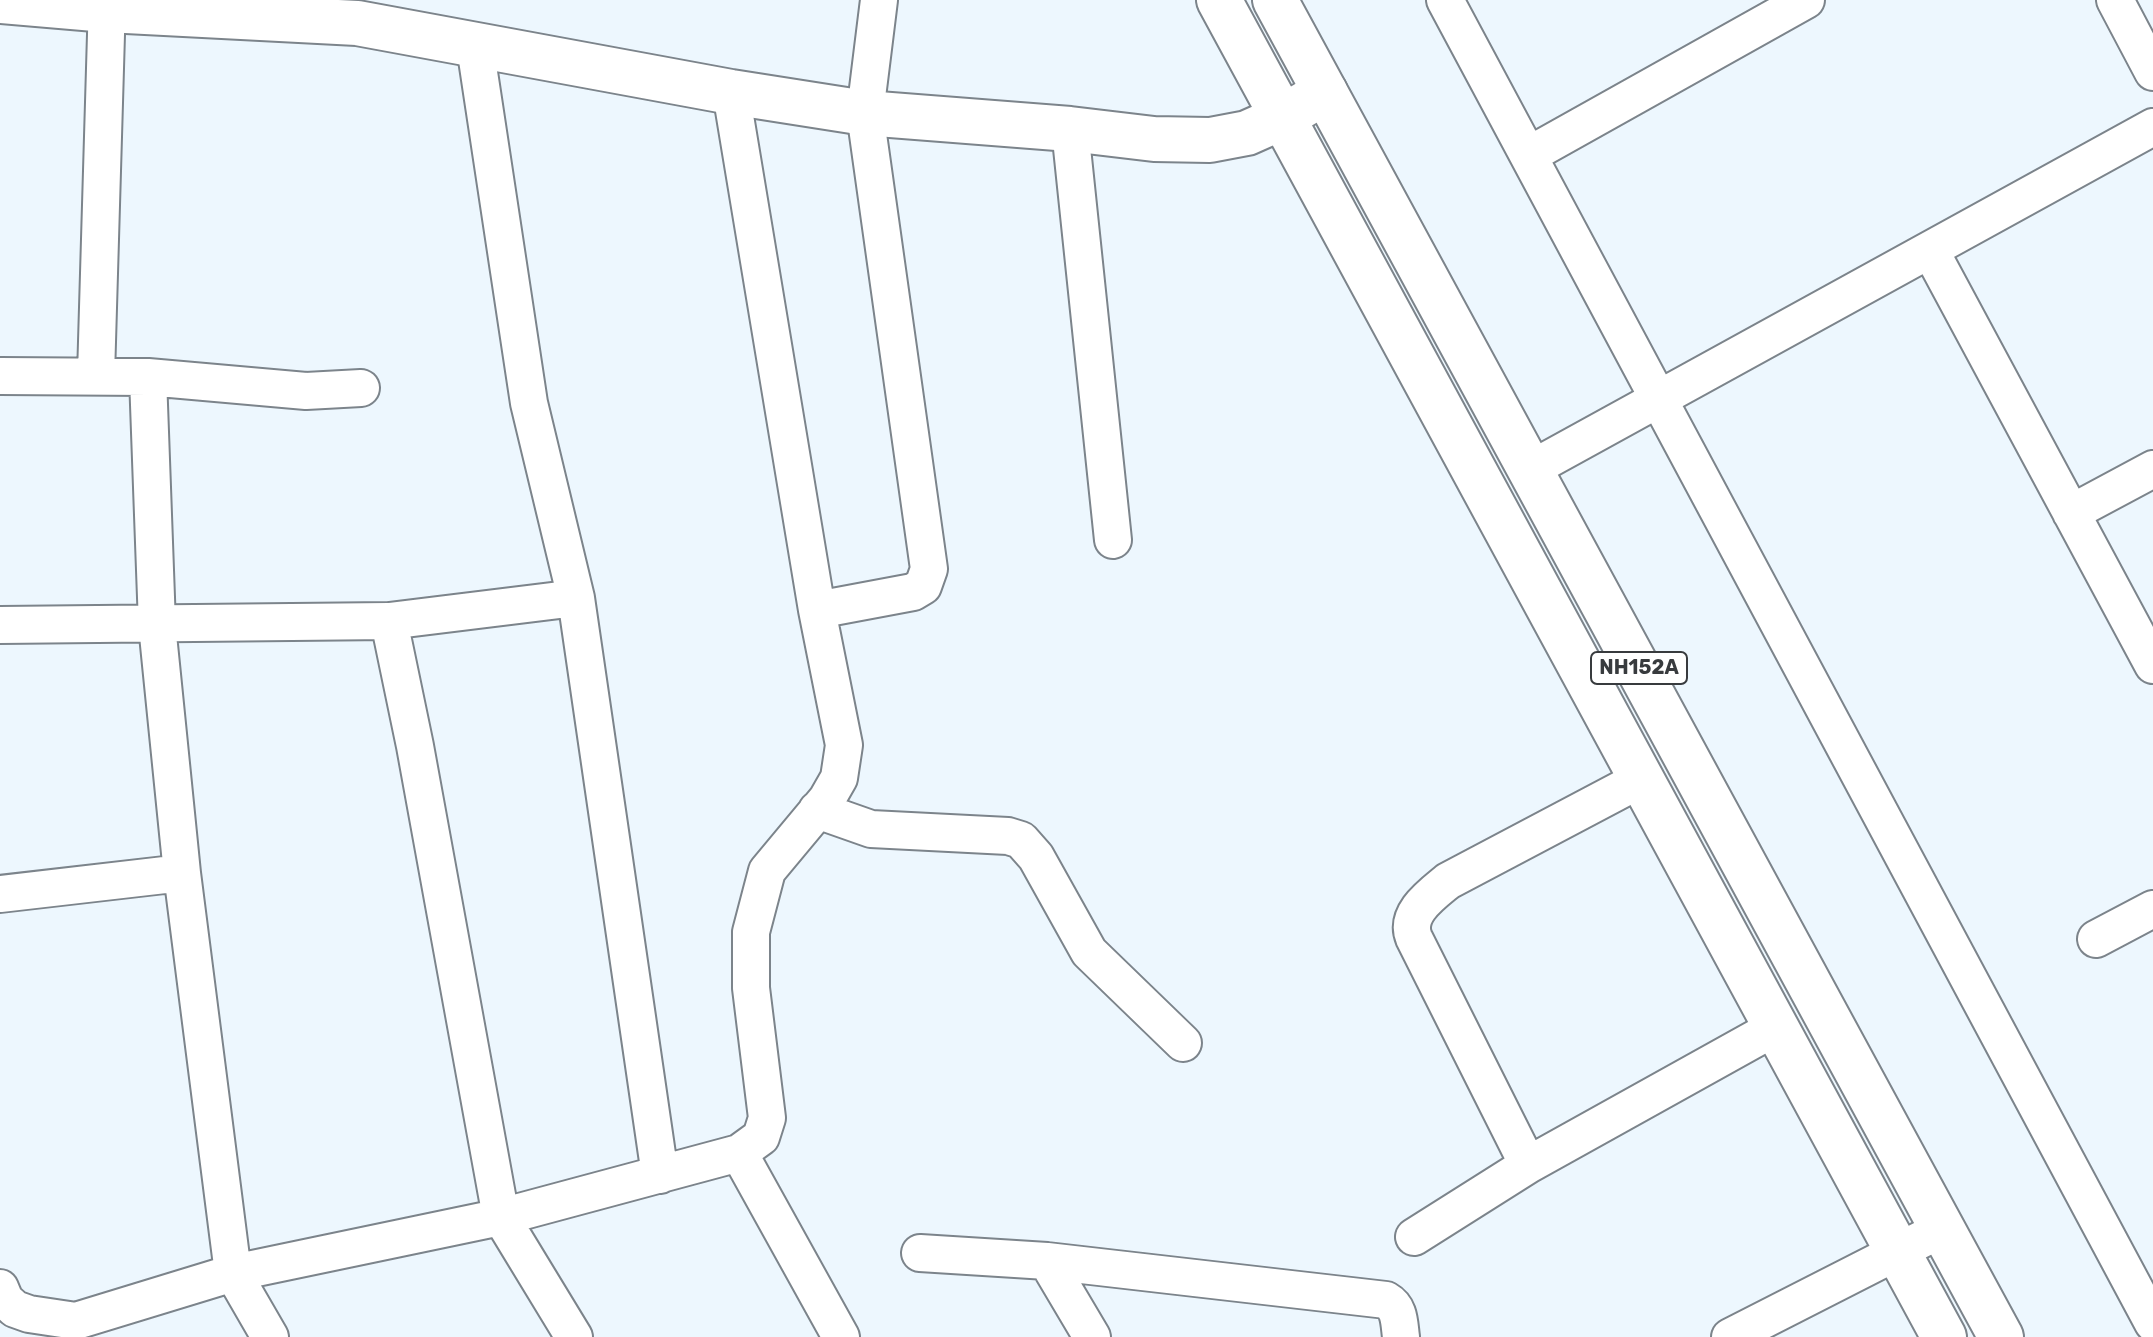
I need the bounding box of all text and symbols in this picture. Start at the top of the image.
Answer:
road number: NH152A [1591,652,1687,684]

